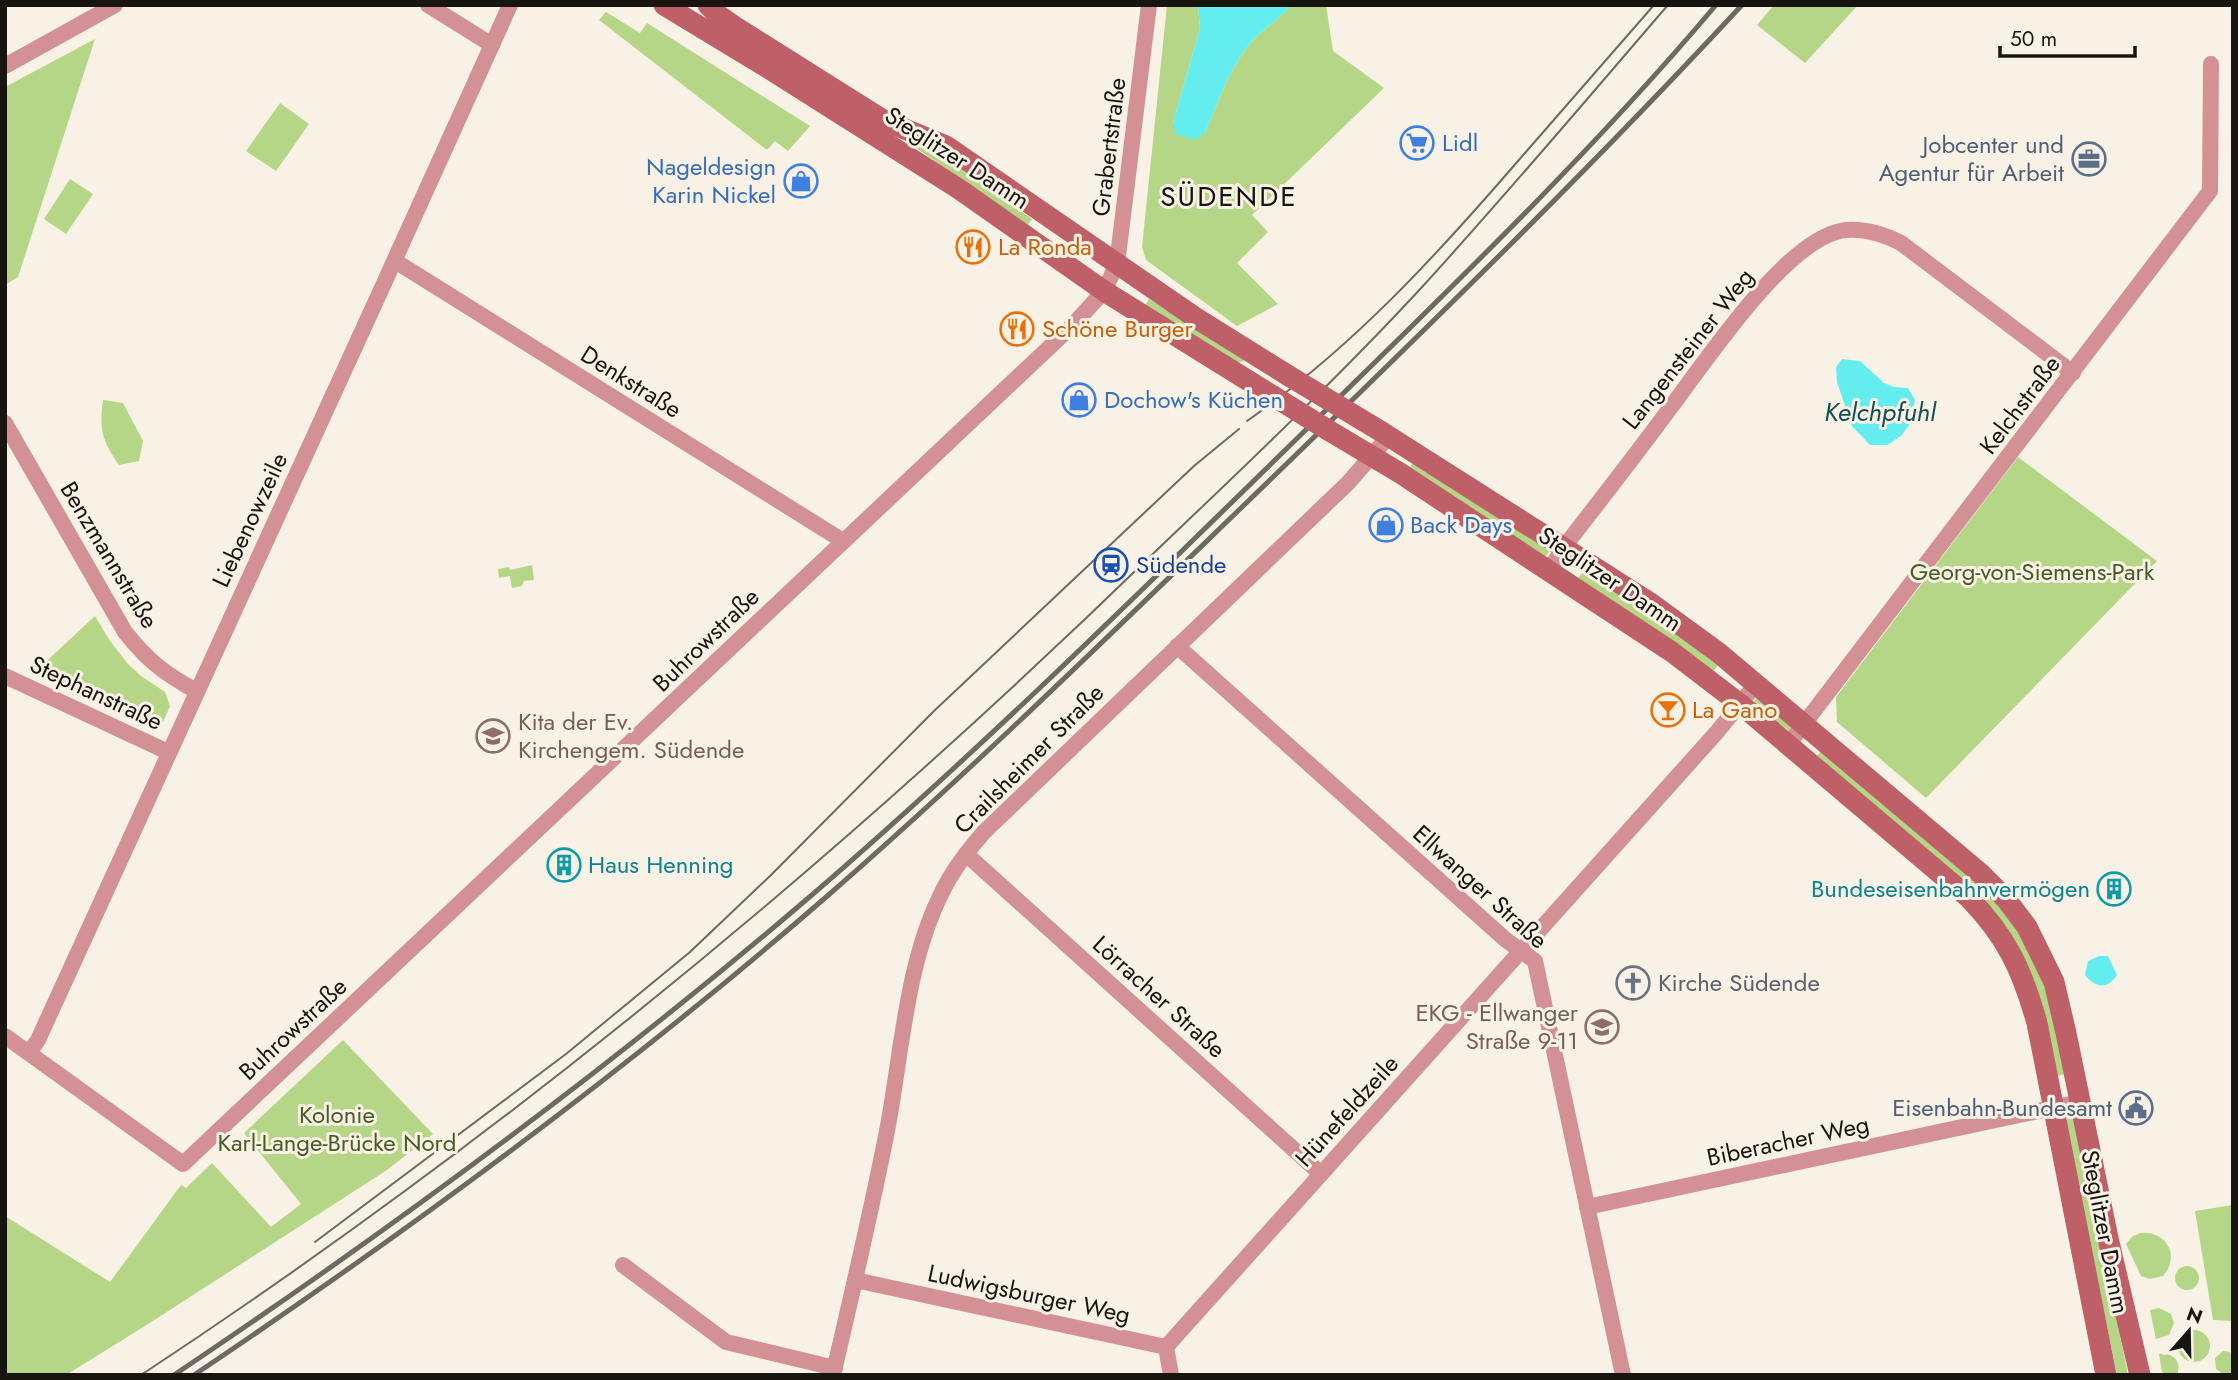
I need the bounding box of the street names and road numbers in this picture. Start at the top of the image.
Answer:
street label: Grabertstraße [1083,76,1134,218]
street label: Steglitzer Damm [878,98,1037,218]
street label: Langensteiner Weg [1614,261,1762,437]
street label: Denkstraße [574,337,688,426]
street label: Kelchstraße [1971,348,2068,462]
street label: Liebenowzeile [203,447,296,593]
street label: Benzmannstraße [52,475,167,635]
street label: Steglitzer Damm [1532,518,1689,640]
street label: Buhrowstraße [644,580,767,700]
street label: Stephanstraße [24,647,168,739]
street label: Crailsheimer Straße [946,676,1112,842]
street label: Ellwanger Straße [1405,816,1556,957]
street label: Lörracher Straße [1085,927,1234,1066]
street label: Buhrowstraße [231,969,355,1088]
street label: Hünefeldzeile [1287,1047,1407,1175]
street label: Biberacher Weg [1703,1106,1872,1175]
street label: Steglitzer Damm [2072,1147,2139,1317]
street label: Ludwigsburger Weg [925,1255,1133,1332]

